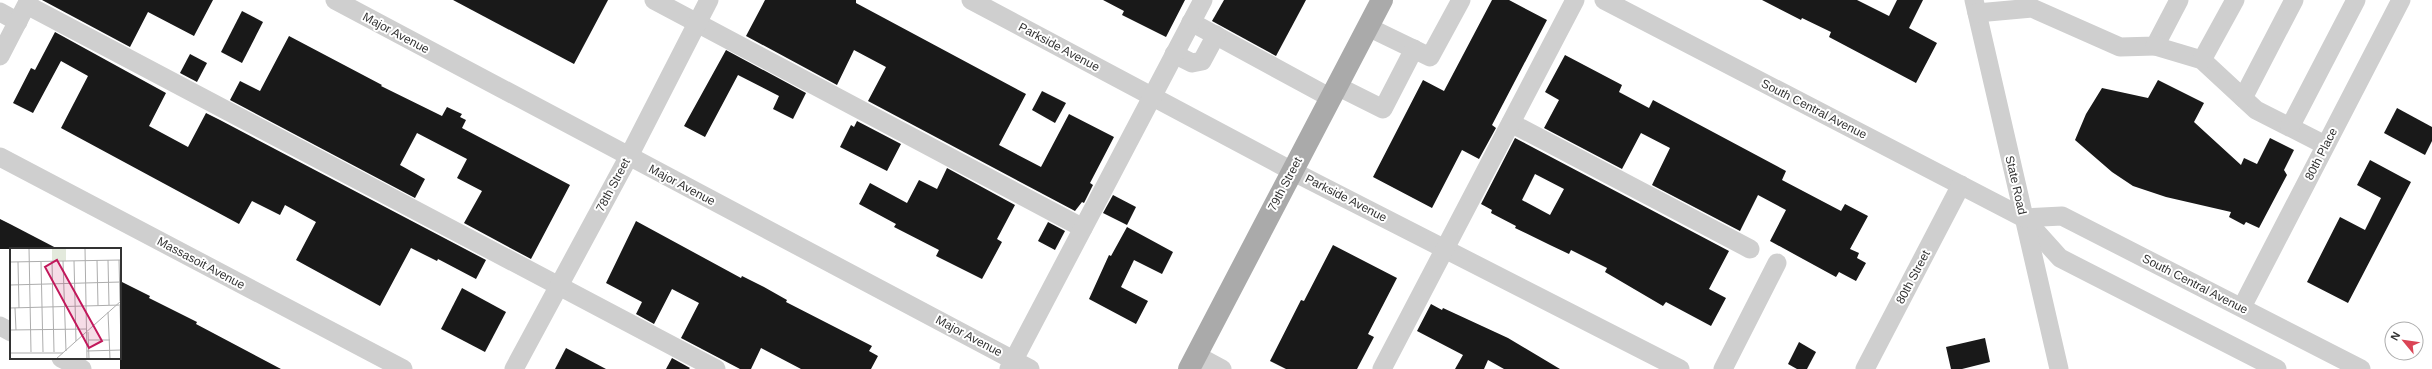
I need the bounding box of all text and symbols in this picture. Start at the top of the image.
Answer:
street label: Major Avenue [360,10,432,57]
street label: Parkside Avenue [1016,20,1102,74]
street label: South Central Avenue [1759,76,1869,142]
street label: 80th Place [2302,125,2340,182]
street label: 79th Street [1265,154,1305,213]
street label: State Road [2002,154,2030,216]
street label: 78th Street [593,155,633,214]
street label: Major Avenue [646,162,718,209]
street label: Parkside Avenue [1303,171,1389,225]
street label: Massasoit Avenue [155,234,247,292]
street label: 80th Street [1893,247,1933,306]
inset map [10,248,121,359]
street label: South Central Avenue [2140,251,2250,317]
street label: Major Avenue [933,313,1005,360]
north arrow [2384,321,2424,361]
text: N [2388,330,2402,343]

